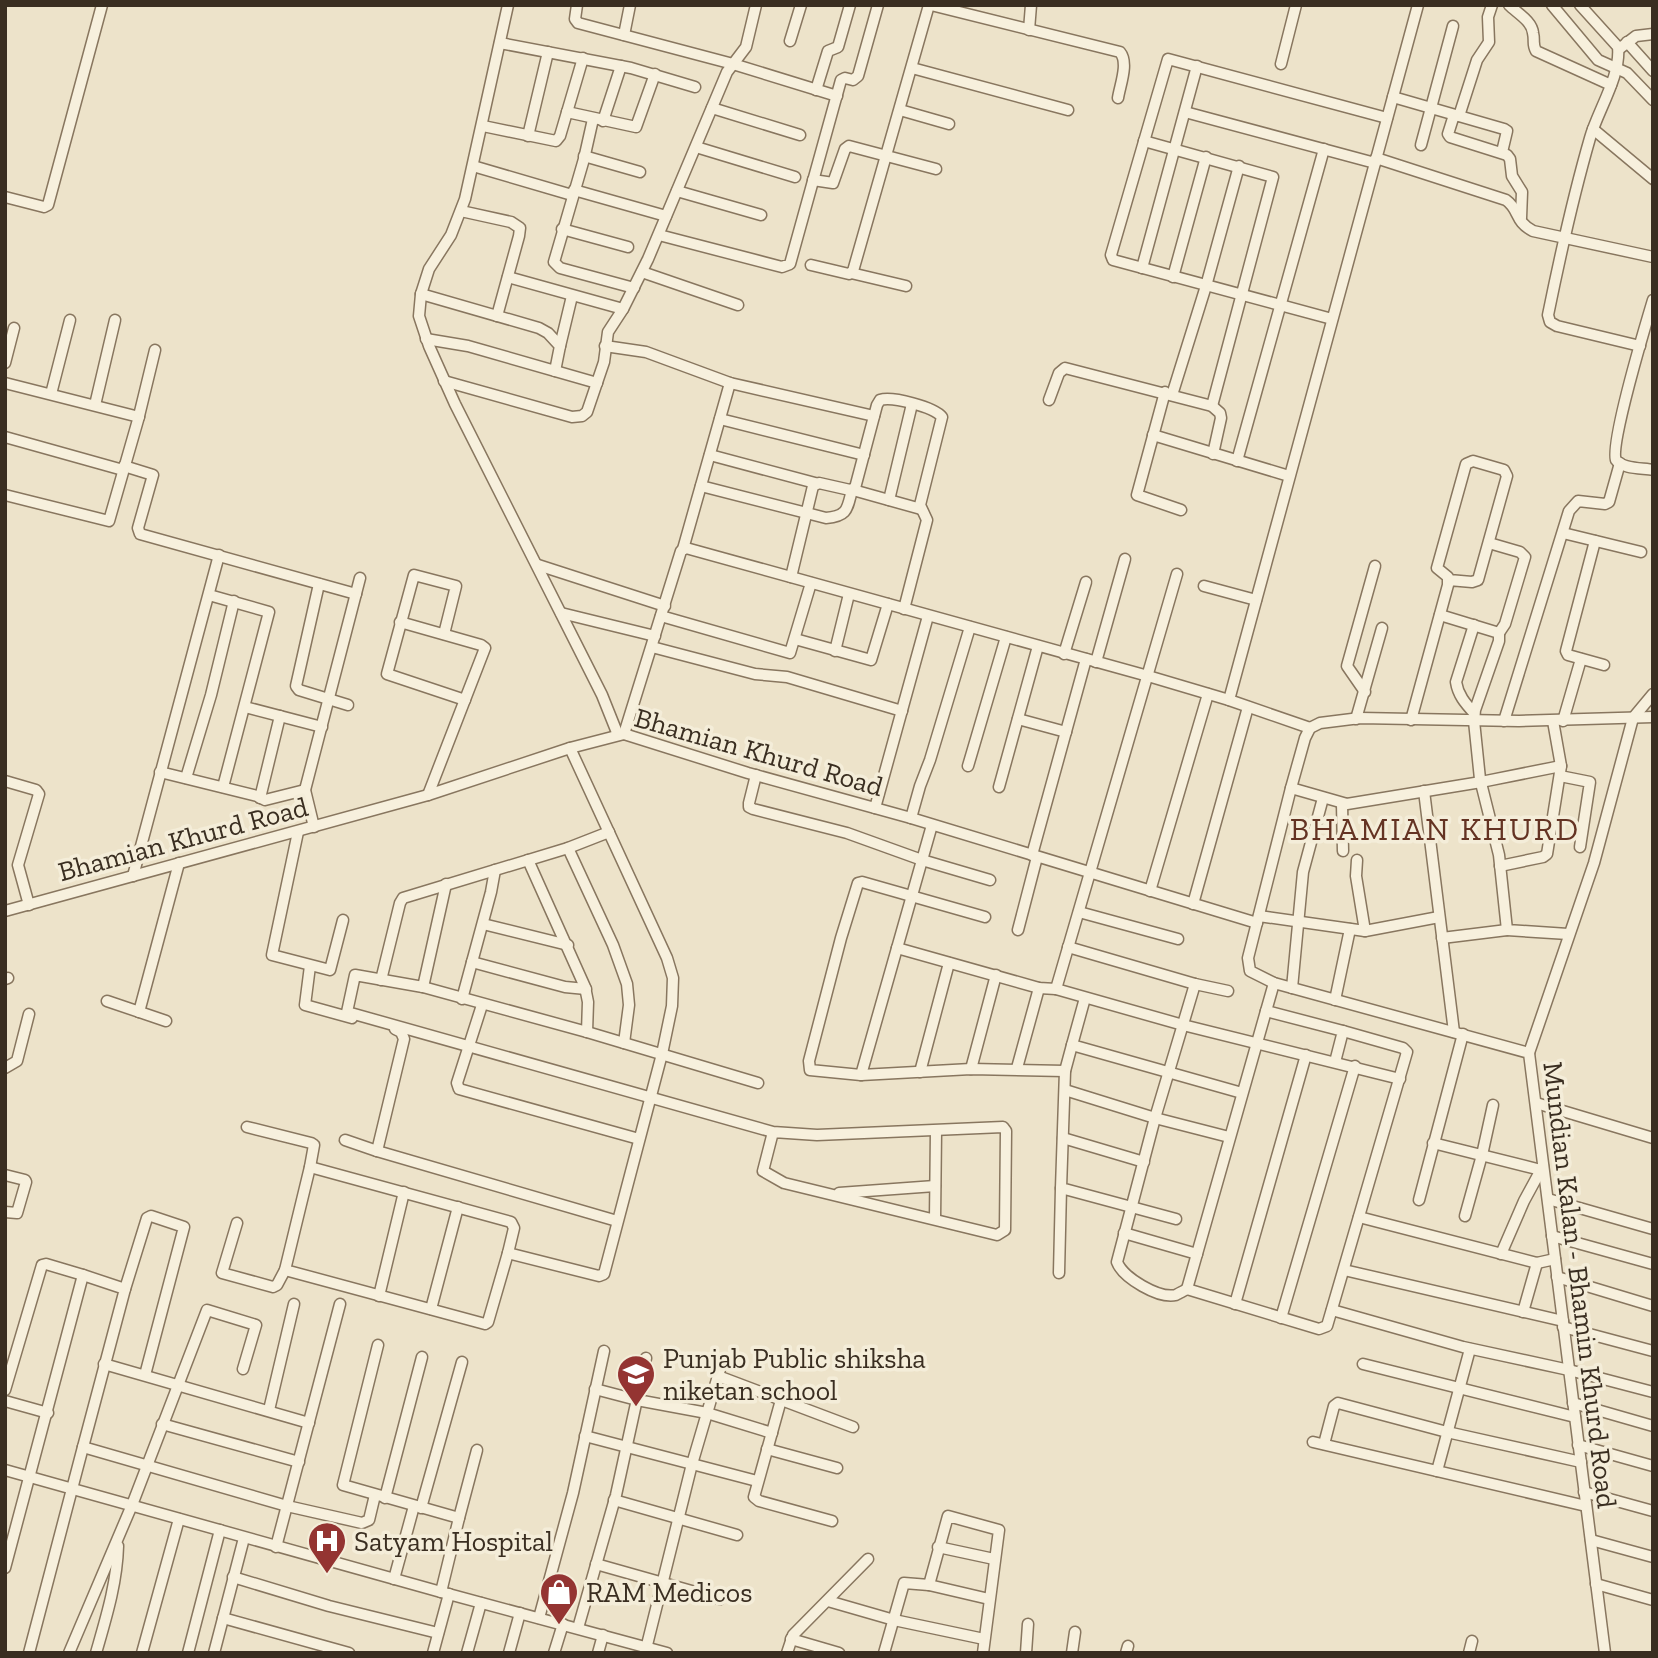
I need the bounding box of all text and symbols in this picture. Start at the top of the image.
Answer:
street label: Bhamian Khurd Road [631,701,887,803]
street label: Bhamian Khurd Road [55,790,311,888]
district label: BHAMIAN KHURD [1290,810,1580,848]
street label: Mundian Kalan - Bhamin Khurd Road [1536,1060,1624,1510]
place label: Punjab Public shiksha niketan school [663,1342,926,1407]
school or university icon: Punjab Public shiksha niketan school [615,1353,657,1408]
hospital icon: Satyam Hospital [306,1520,348,1575]
place label: Satyam Hospital [354,1525,553,1558]
shop icon: RAM Medicos [538,1571,580,1626]
place label: RAM Medicos [586,1576,752,1609]

